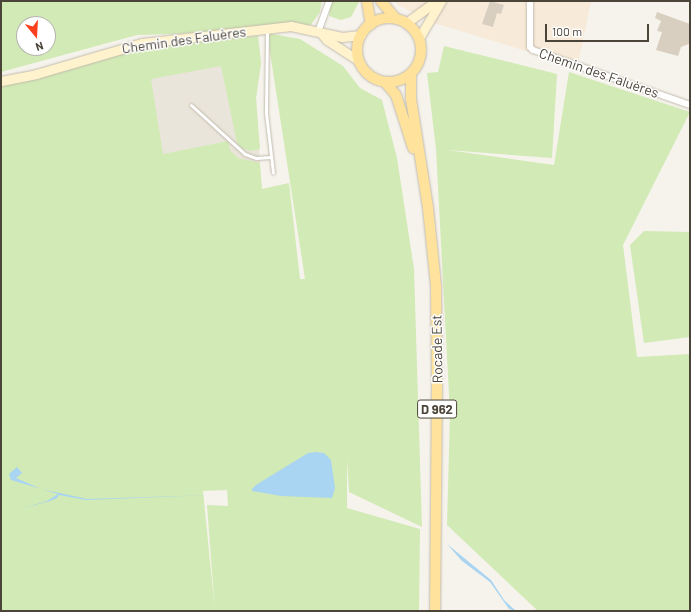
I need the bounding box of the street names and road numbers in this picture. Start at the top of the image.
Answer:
street label: Chemin des Faluères [121,23,247,57]
street label: Chemin des Faluères [537,45,661,101]
street label: Rocade Est [428,314,446,384]
road number: D 962 [417,398,457,420]

